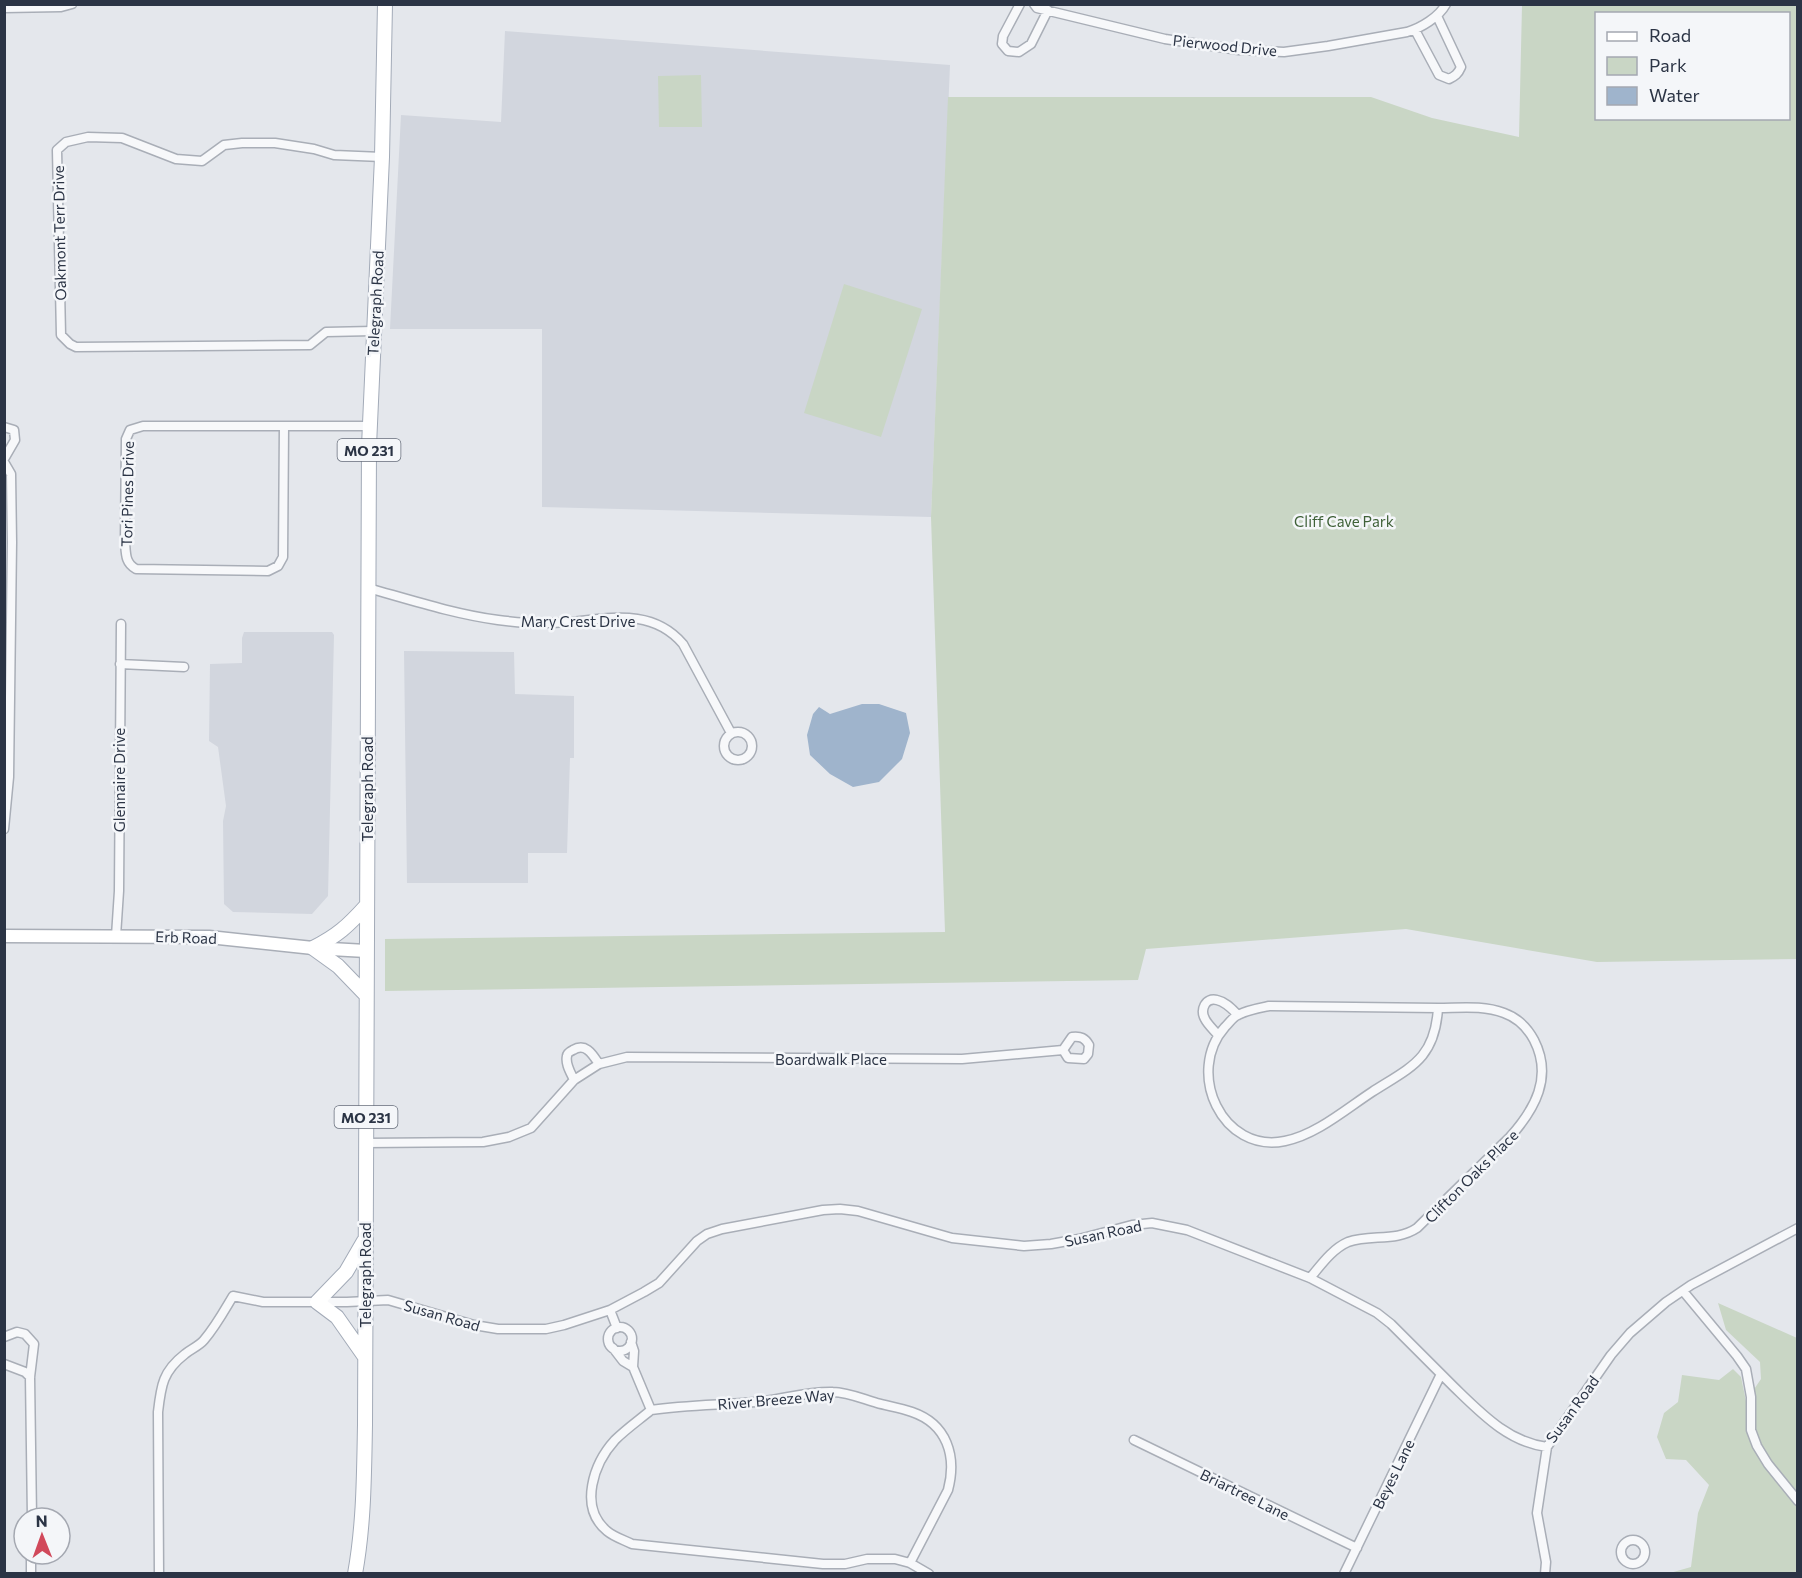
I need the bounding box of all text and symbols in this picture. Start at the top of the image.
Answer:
legend [1595,12,1790,120]
text: Road [1649,24,1691,46]
street label: Pierwood Drive [1172,31,1278,59]
text: Park [1649,54,1687,76]
text: Water [1649,84,1700,106]
street label: Oakmont Terr Drive [49,165,69,301]
street label: Telegraph Road [363,250,387,356]
road number: MO 231 [338,439,400,461]
street label: Tori Pines Drive [117,441,137,547]
park label: Cliff Cave Park [1294,512,1394,530]
street label: Mary Crest Drive [521,612,635,630]
street label: Glennaire Drive [110,728,128,832]
street label: Telegraph Road [358,736,376,842]
street label: Erb Road [155,927,217,947]
street label: Boardwalk Place [775,1050,887,1068]
road number: MO 231 [334,1106,398,1128]
street label: Clifton Oaks Place [1421,1126,1521,1226]
street label: Susan Road [1063,1216,1143,1250]
street label: Telegraph Road [356,1222,374,1328]
street label: Susan Road [402,1296,482,1334]
street label: Susan Road [1542,1372,1602,1446]
street label: River Breeze Way [717,1385,836,1413]
street label: Beyes Lane [1368,1436,1418,1512]
street label: Briartree Lane [1198,1465,1293,1523]
north arrow [12,1506,72,1566]
text: N [36,1511,48,1530]

